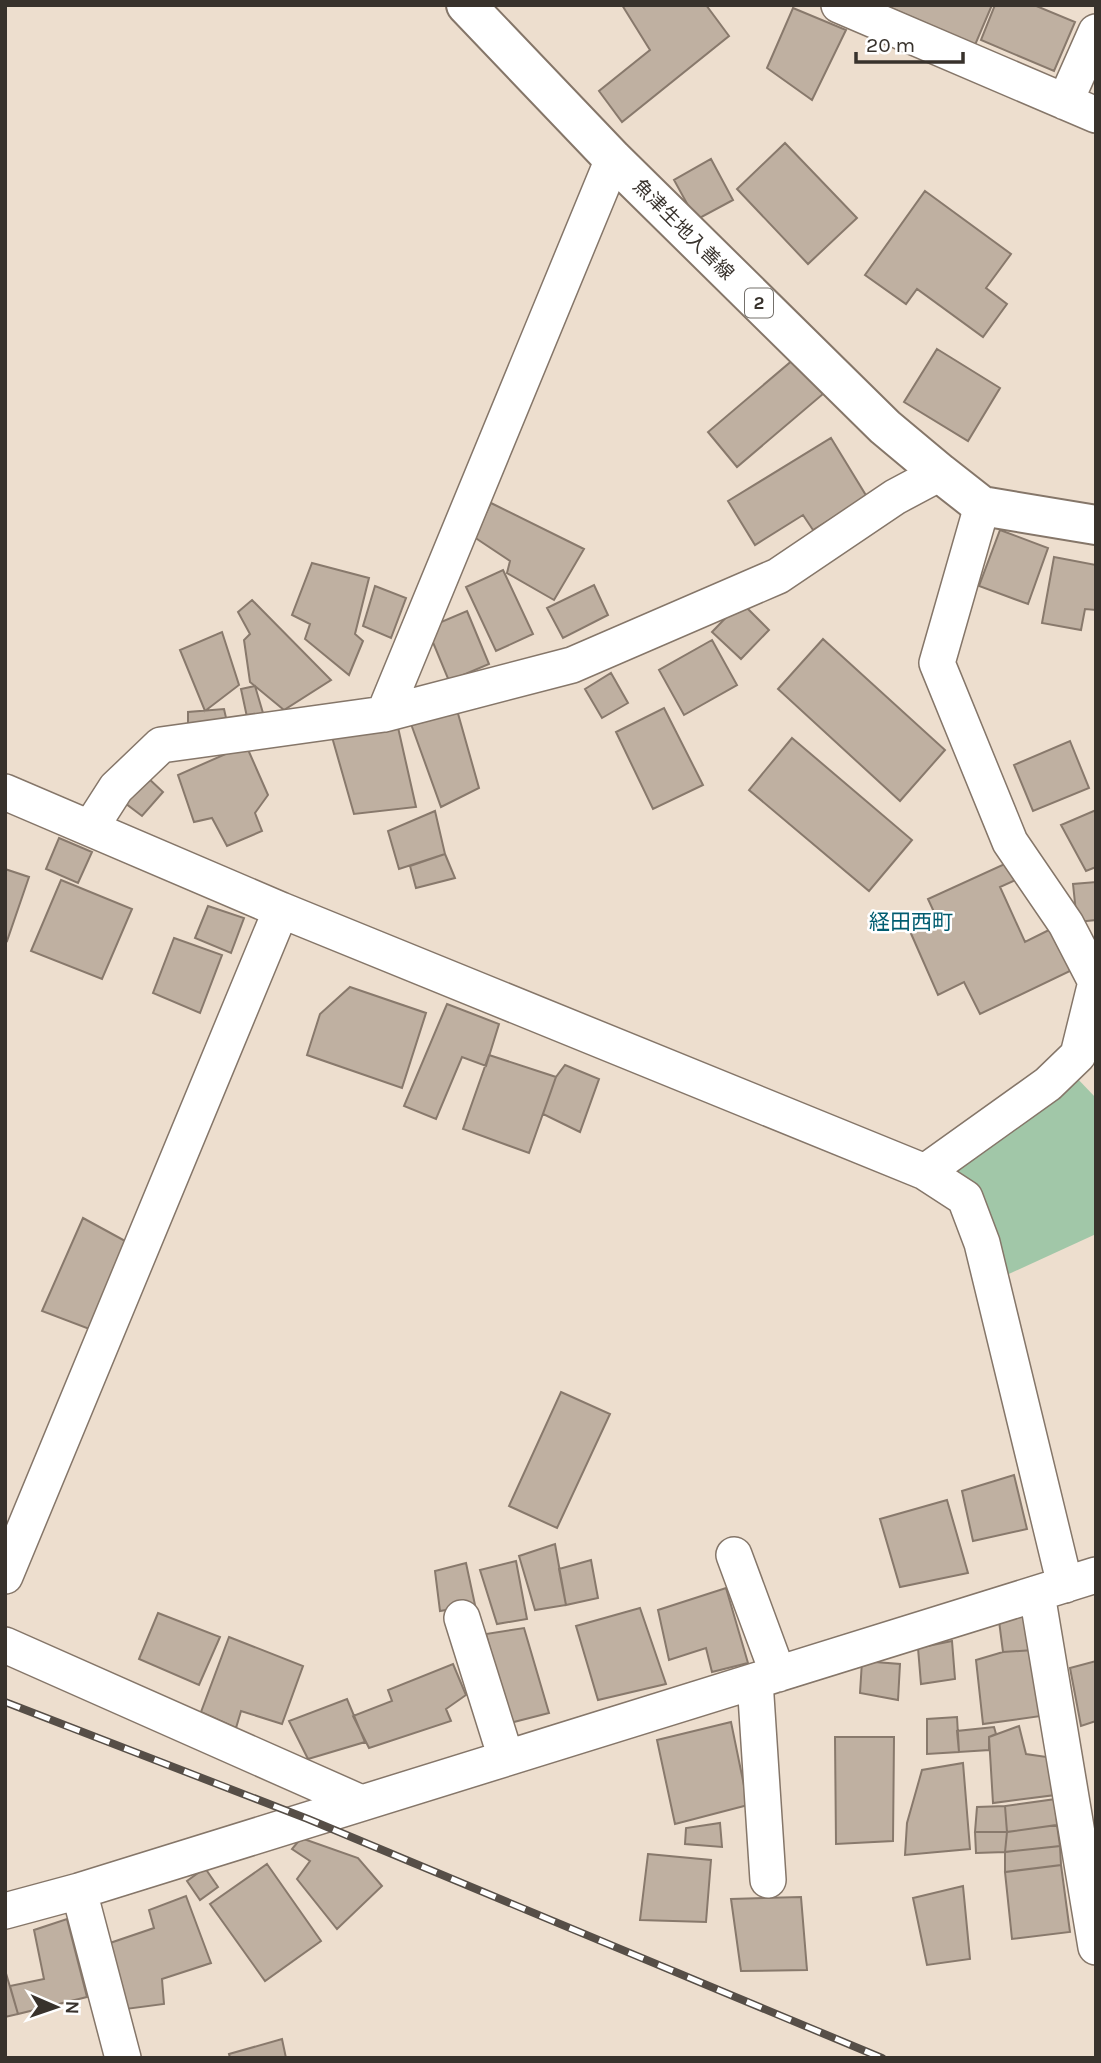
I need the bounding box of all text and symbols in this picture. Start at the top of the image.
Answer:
scale bar [856,21,963,65]
text: 20 m [866,33,915,57]
street label: 魚津生地入善線 [628,175,738,285]
road number: 2 [745,288,773,318]
district label: 経田西町 [869,910,953,934]
north arrow [21,1972,91,2042]
text: N [61,2000,83,2015]

